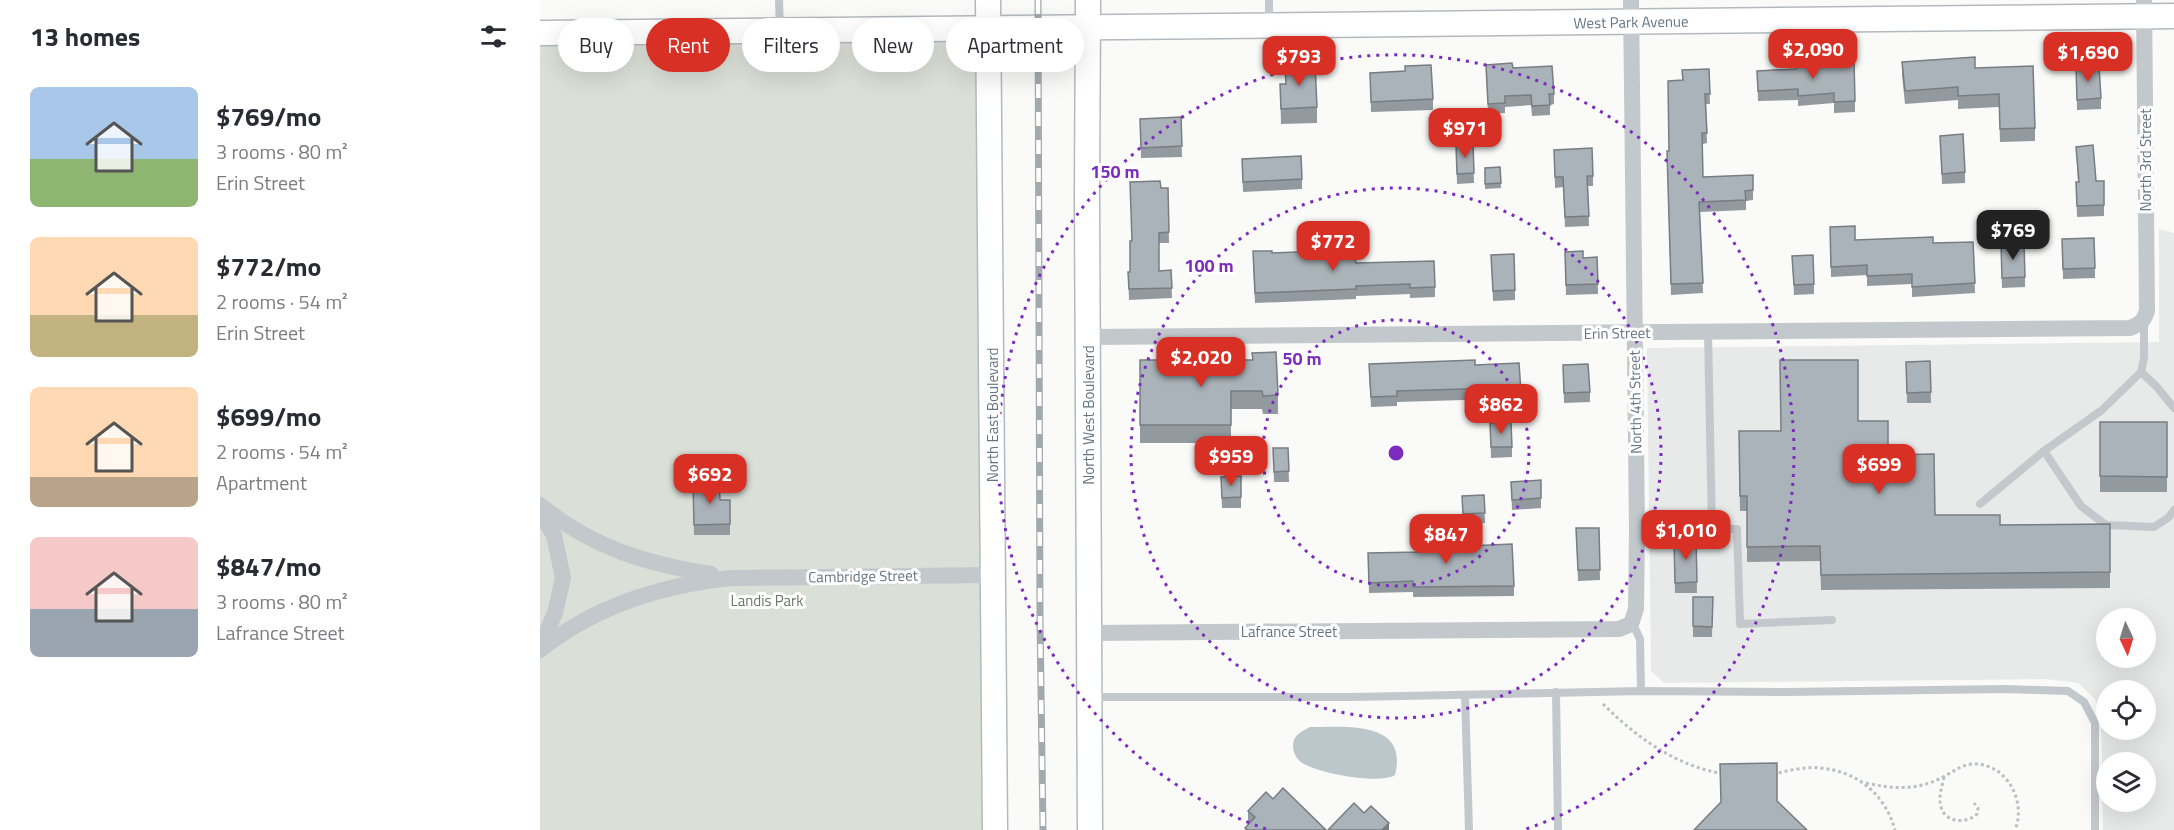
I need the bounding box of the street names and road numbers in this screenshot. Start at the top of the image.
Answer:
street label: West Park Avenue [1573,9,1689,35]
street label: North 3rd Street [2134,108,2157,212]
street label: Erin Street [1583,321,1651,345]
street label: North West Boulevard [1077,345,1100,485]
street label: North East Boulevard [981,348,1004,482]
street label: North 4th Street [1623,349,1647,454]
street label: Cambridge Street [808,564,919,588]
street label: Lafrance Street [1241,620,1338,643]

